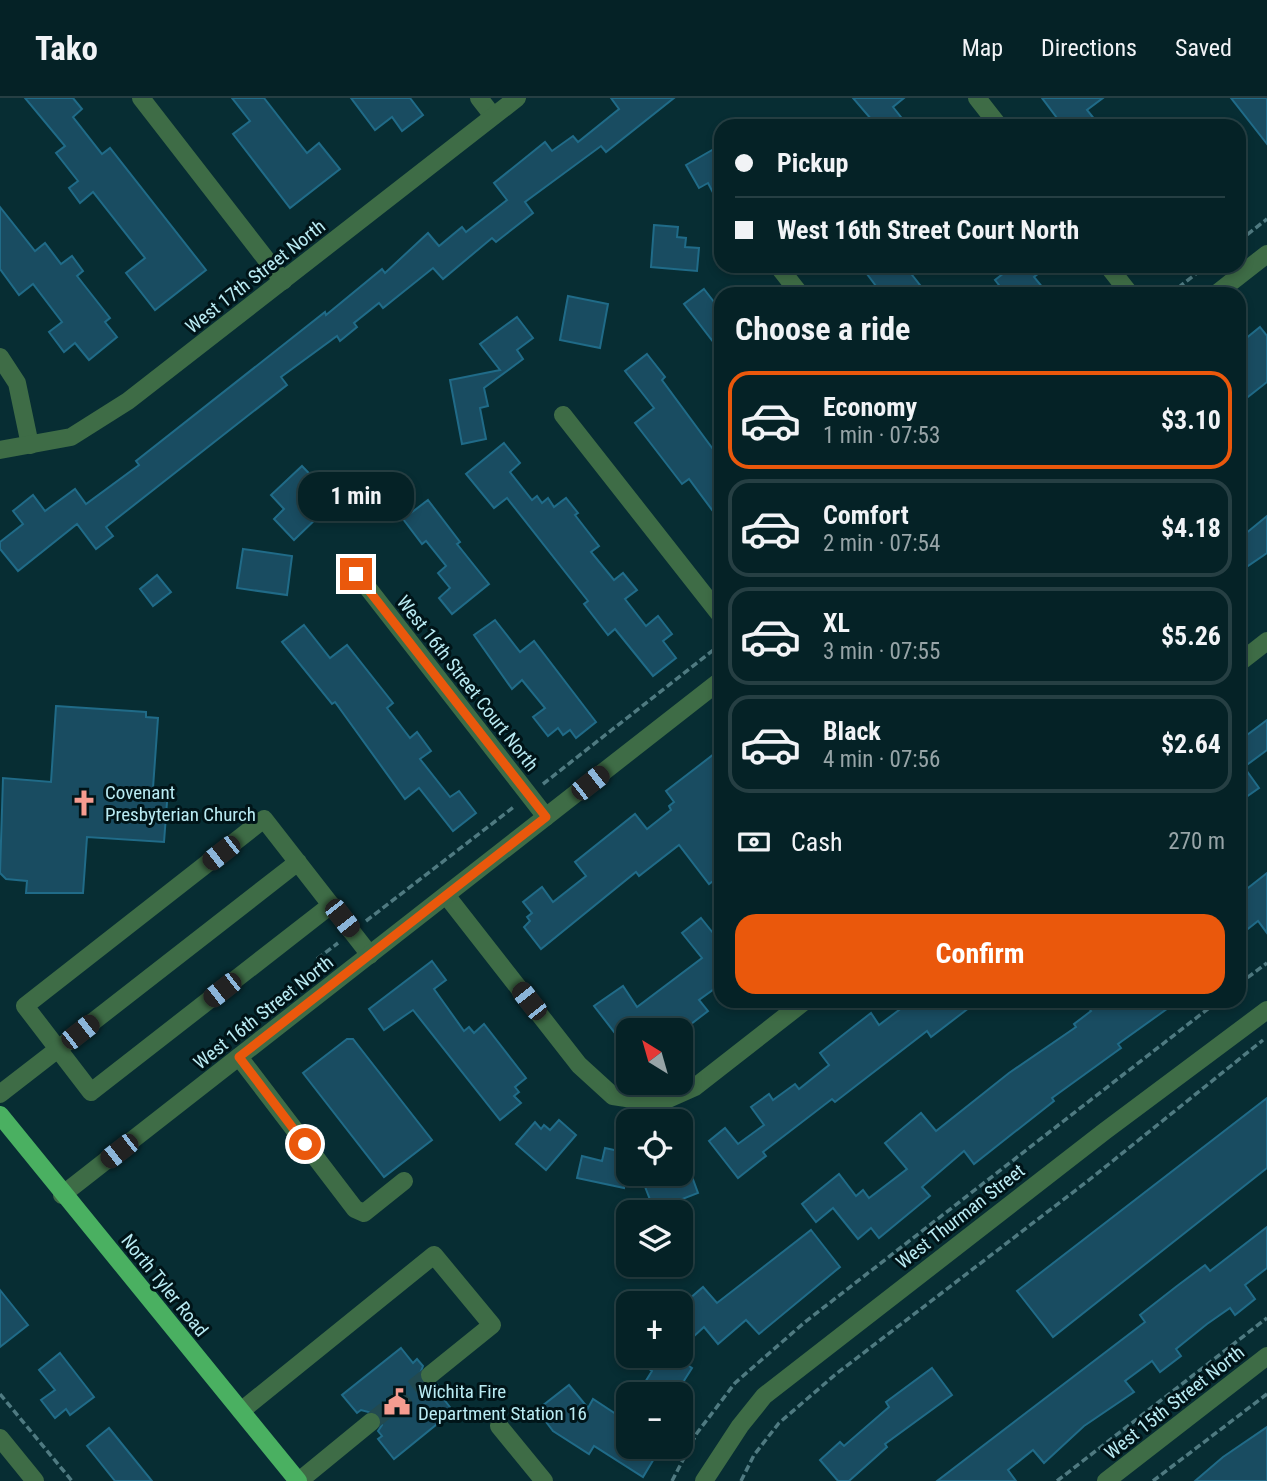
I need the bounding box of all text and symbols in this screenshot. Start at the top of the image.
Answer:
text: Tako [35,29,98,68]
text: Map [962,34,1003,62]
text: Directions [1041,34,1137,62]
text: Saved [1175,34,1232,62]
text: Pickup [777,148,848,178]
street label: West 17th Street North [181,215,330,338]
text: West 16th Street Court North [777,215,1079,245]
text: Choose a ride [735,310,910,348]
icon: car [739,389,802,452]
text: Economy [823,392,917,422]
text: $3.10 [1161,405,1221,435]
text: 1 min · 07:53 [823,422,940,449]
callout: 1 min [298,472,414,522]
text: 1 min [330,483,382,510]
icon: car [739,497,802,560]
text: Comfort [823,500,909,530]
text: $4.18 [1161,513,1221,543]
text: 2 min · 07:54 [823,530,940,557]
route end [340,558,372,590]
street label: West 16th Street Court North [392,591,543,776]
icon: car [739,605,802,668]
text: XL [823,608,850,638]
text: $5.26 [1161,621,1221,651]
text: 3 min · 07:55 [823,638,940,665]
icon: car [739,713,802,776]
text: Black [823,716,881,746]
text: $2.64 [1161,729,1221,759]
text: 4 min · 07:56 [823,746,940,773]
car [567,762,614,804]
place label: Covenant Presbyterian Church [105,781,256,826]
church icon: Covenant Presbyterian Church [69,788,99,818]
icon: cash [735,823,773,861]
text: Cash [791,827,843,857]
text: 270 m [1168,828,1225,855]
car [198,832,245,874]
car [321,895,364,941]
button: Confirm [735,914,1225,994]
street label: West 16th Street North [189,951,338,1074]
car [199,969,246,1011]
car [508,978,551,1024]
car [57,1011,104,1053]
north arrow [616,1018,693,1096]
map controls [616,1018,693,1459]
button: locate [616,1109,693,1186]
route start [289,1128,321,1160]
car [96,1130,143,1172]
street label: West Thurman Street [891,1159,1029,1274]
button: layers [616,1200,693,1277]
street label: North Tyler Road [116,1229,213,1341]
button: + [616,1291,693,1368]
street label: West 15th Street North [1100,1341,1249,1464]
place label: Wichita Fire Department Station 16 [418,1380,587,1425]
button: − [616,1382,693,1459]
public building icon: Wichita Fire Department Station 16 [382,1387,412,1417]

